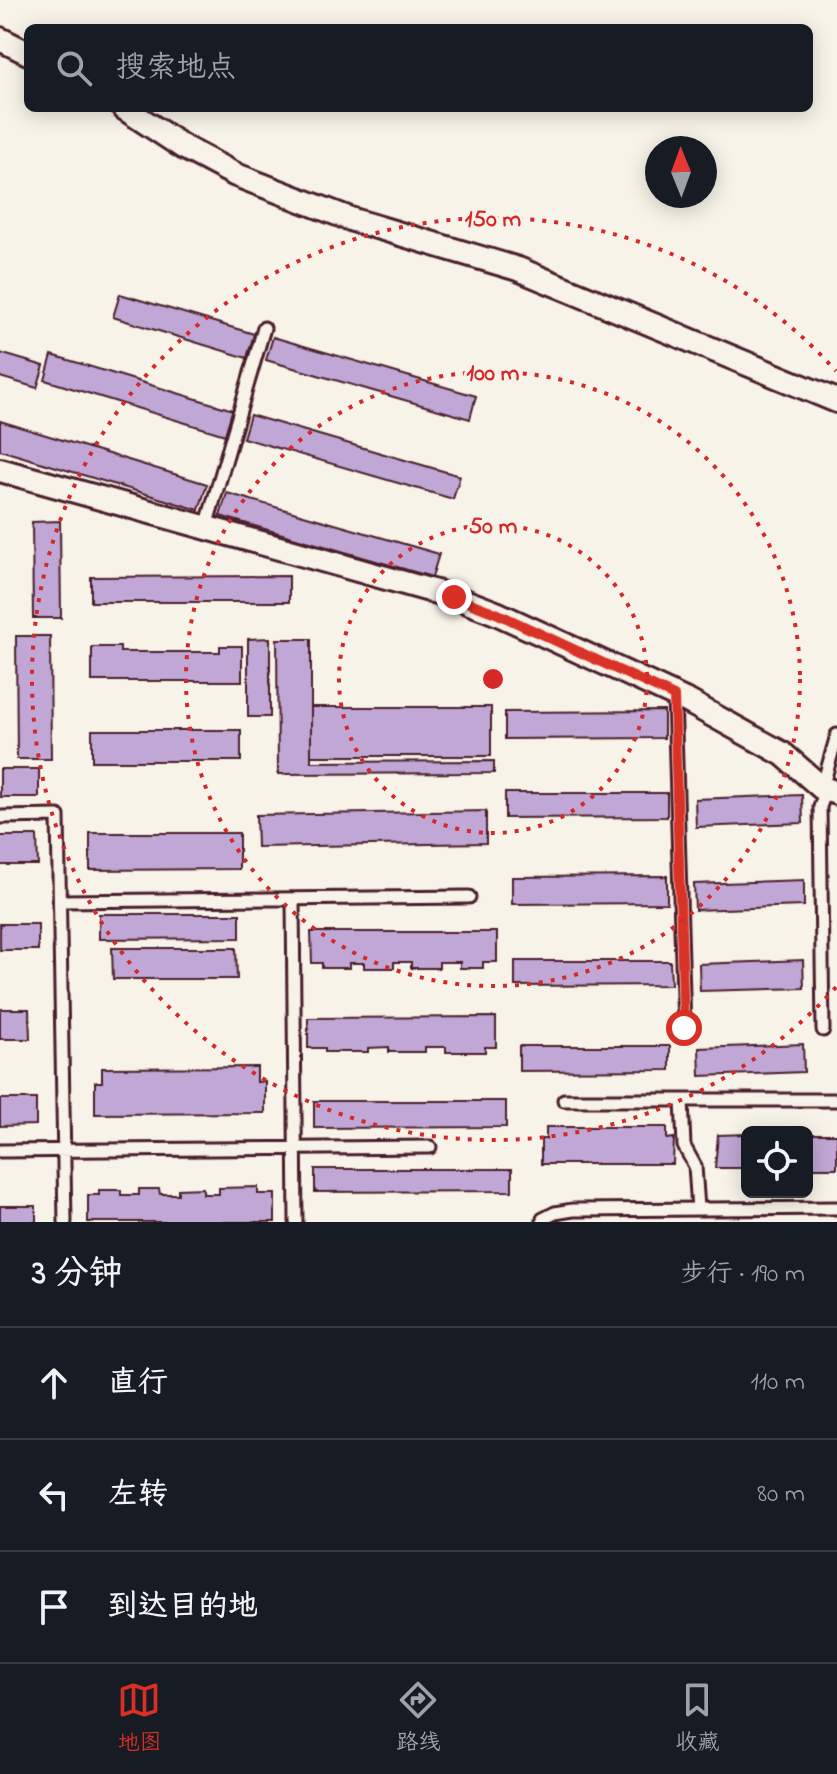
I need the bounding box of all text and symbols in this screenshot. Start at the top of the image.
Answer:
search box [24,24,813,112]
icon: search [52,46,96,90]
text: 搜索地点 [116,47,236,91]
north arrow [645,136,717,208]
text: 150 m [465,203,522,238]
text: 100 m [467,357,520,392]
text: 50 m [469,510,518,545]
route end [436,579,472,615]
centre of rings [479,665,507,693]
route start [666,1010,702,1046]
map controls [741,1126,813,1198]
button: locate [741,1126,813,1198]
text: 3 分钟 [32,1250,123,1300]
text: 步行 · 190 m [680,1256,805,1294]
icon: ahead [32,1361,76,1405]
text: 直行 [108,1362,168,1406]
text: 110 m [751,1364,805,1402]
icon: left [32,1473,76,1517]
text: 左转 [108,1474,168,1518]
text: 80 m [757,1476,805,1514]
icon: arrive [32,1585,76,1629]
text: 到达目的地 [108,1586,258,1630]
tab: 地图 [117,1678,162,1760]
tab: 路线 [396,1678,441,1760]
tab: 收藏 [675,1678,720,1760]

